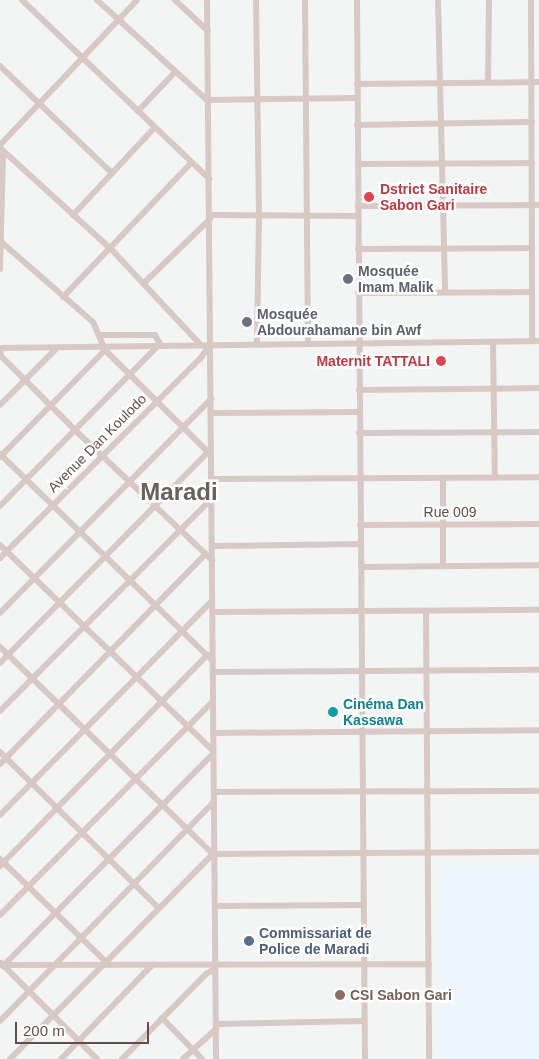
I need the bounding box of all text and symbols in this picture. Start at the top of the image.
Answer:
place label: Dstrict Sanitaire Sabon Gari [380,181,487,213]
marker: Dstrict Sanitaire Sabon Gari [362,190,376,204]
place label: Mosquée Imam Malik [358,263,433,296]
marker: Mosquée Imam Malik [342,273,354,285]
place label: Mosquée Abdourahamane bin Awf [257,306,422,338]
marker: Mosquée Abdourahamane bin Awf [241,316,253,328]
place label: Maternit TATTALI [316,353,430,369]
marker: Maternit TATTALI [434,354,448,368]
street label: Avenue Dan Koulodo [44,390,150,496]
district label: Maradi [140,478,218,506]
street label: Rue 009 [424,504,476,520]
place label: Cinéma Dan Kassawa [343,696,424,729]
marker: Cinéma Dan Kassawa [327,706,339,718]
place label: Commissariat de Police de Maradi [259,925,372,958]
marker: Commissariat de Police de Maradi [243,935,255,947]
place label: CSI Sabon Gari [350,987,452,1003]
marker: CSI Sabon Gari [334,989,346,1001]
scale bar [18,1012,151,1044]
text: 200 m [23,1022,65,1039]

